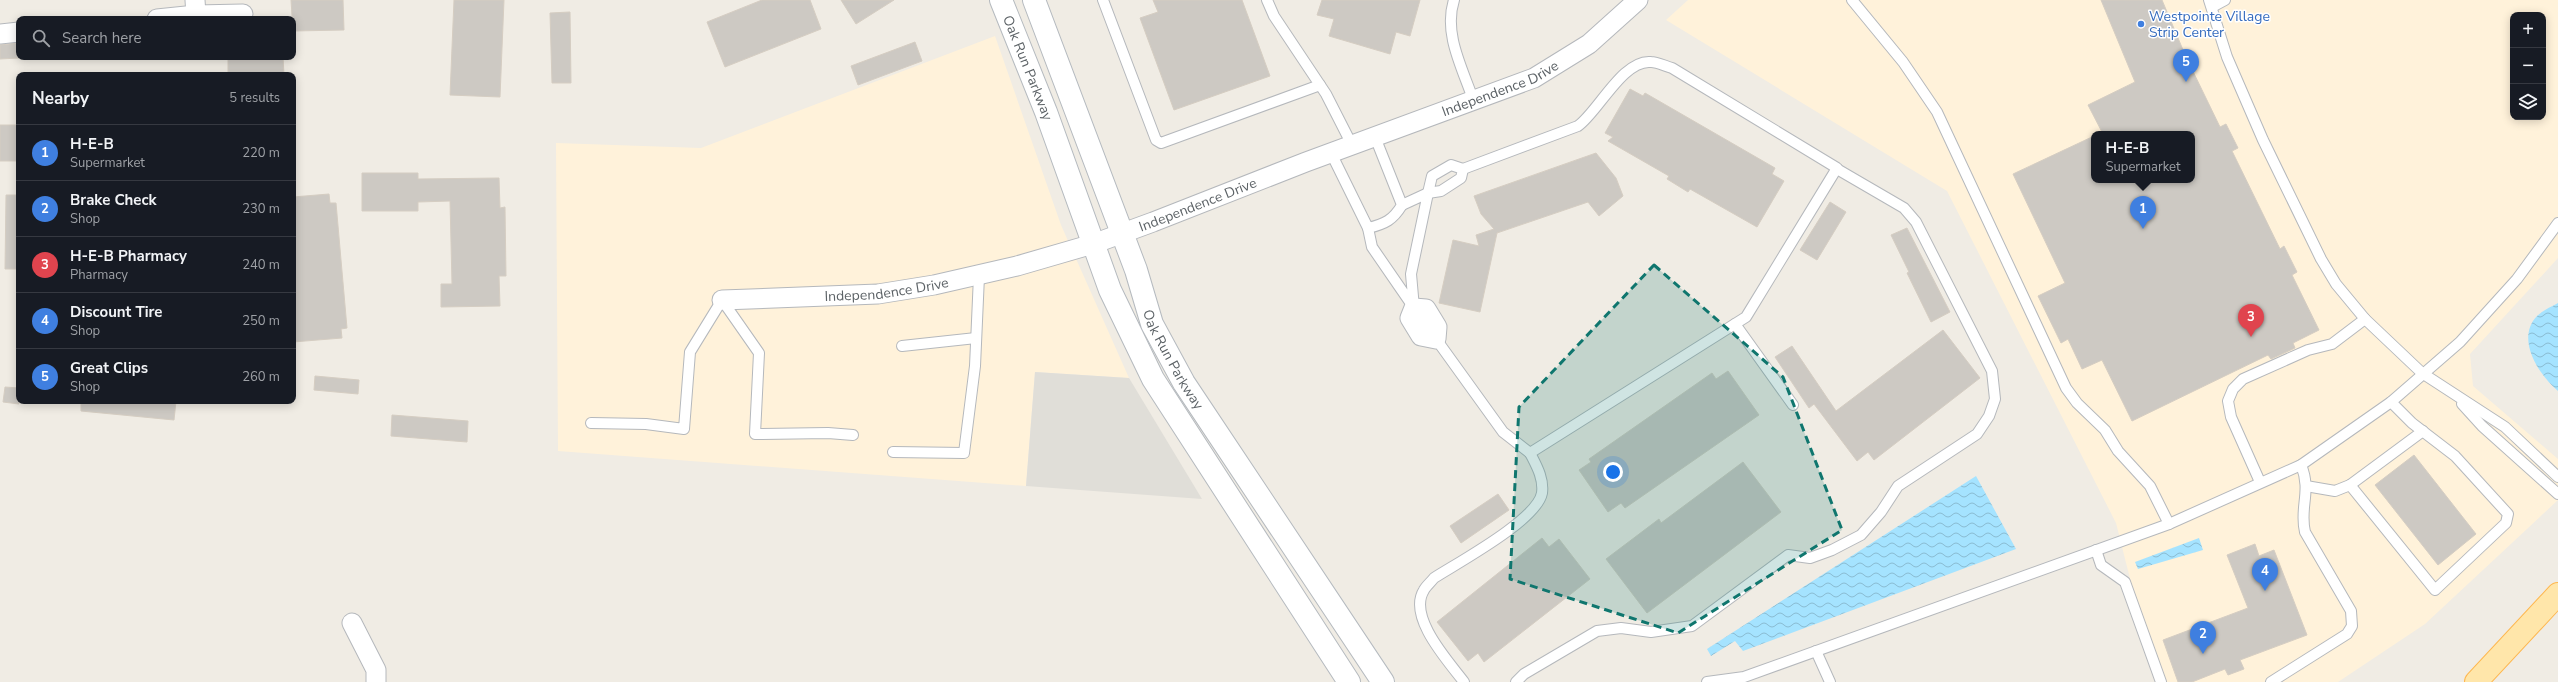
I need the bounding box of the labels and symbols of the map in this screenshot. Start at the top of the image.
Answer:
place label: Westpointe Village Strip Center [2149,7,2270,42]
street label: Oak Run Parkway [998,13,1057,124]
marker: Westpointe Village Strip Center [2136,19,2146,29]
pin: 5 [2173,49,2199,82]
street label: Independence Drive [1439,56,1562,121]
street label: Independence Drive [1136,173,1259,236]
pin: 1 [2130,196,2156,229]
street label: Independence Drive [824,273,951,306]
pin: 3 [2238,304,2264,337]
street label: Oak Run Parkway [1138,307,1208,414]
your location [1603,462,1623,482]
pin: 4 [2252,558,2278,591]
pin: 2 [2190,621,2216,654]

